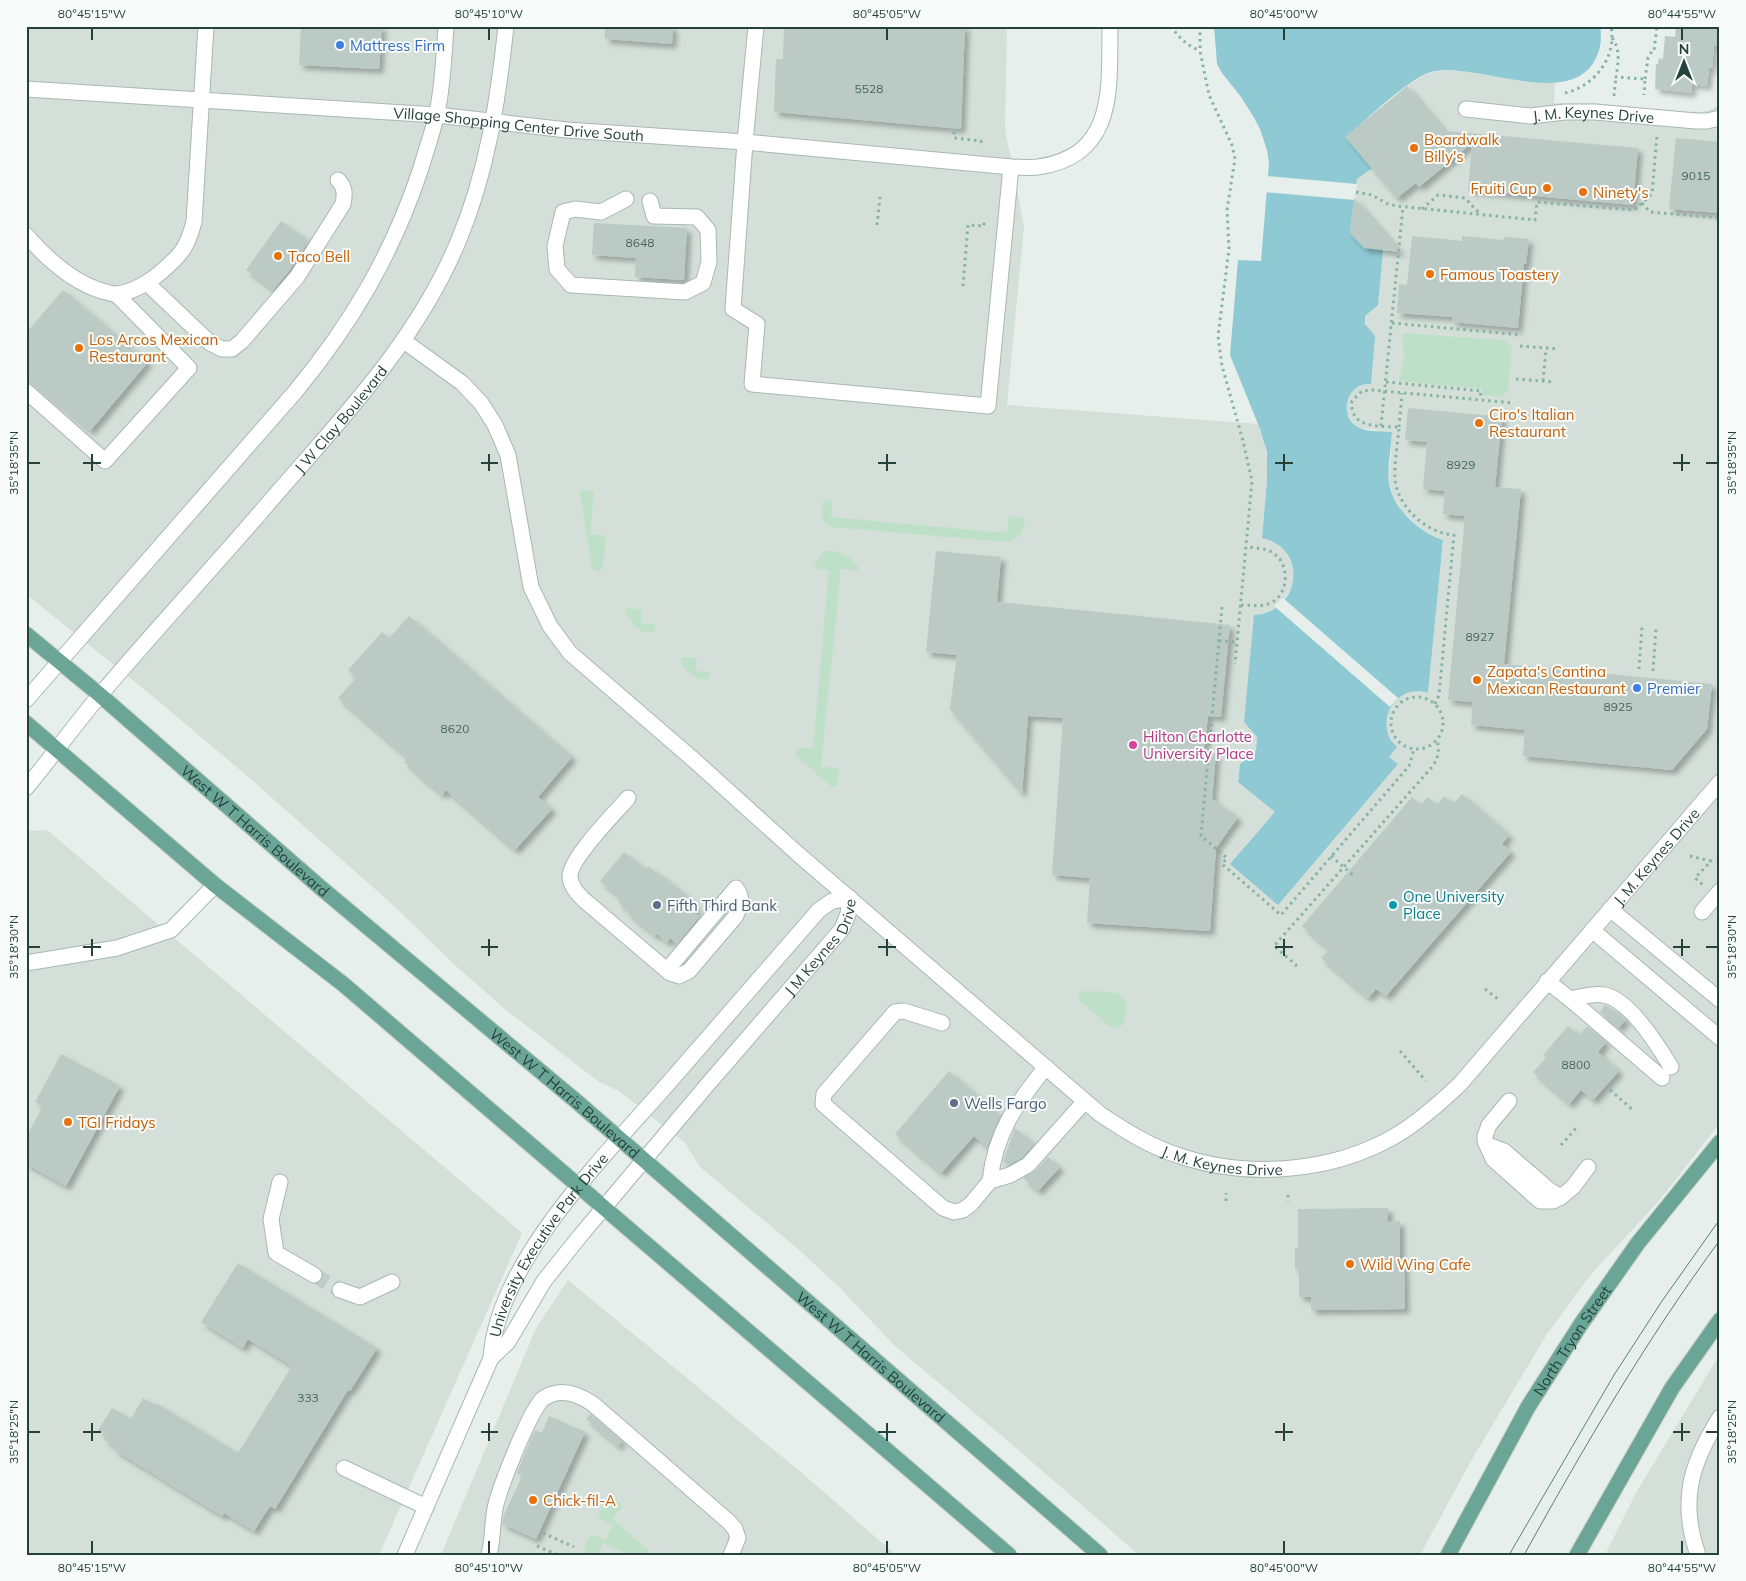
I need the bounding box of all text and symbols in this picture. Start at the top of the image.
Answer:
text: 80°45'15"W [58,6,126,21]
text: 80°45'10"W [455,6,523,21]
text: 80°45'05"W [853,6,921,21]
text: 80°45'00"W [1250,6,1318,21]
text: 80°44'55"W [1648,6,1716,21]
place label: Mattress Firm [350,36,445,55]
north arrow [1658,38,1708,88]
marker: Mattress Firm [334,39,346,51]
text: N [1679,40,1689,58]
house number: 5528 [855,81,883,96]
street label: Village Shopping Center Drive South [393,103,645,145]
street label: J. M. Keynes Drive [1531,103,1655,127]
place label: Boardwalk Billy's [1424,130,1500,166]
marker: Boardwalk Billy's [1408,142,1420,154]
house number: 9015 [1682,168,1710,183]
place label: Fruiti Cup [1471,179,1537,198]
marker: Fruiti Cup [1541,182,1553,194]
place label: Ninety's [1593,183,1649,202]
marker: Ninety's [1577,186,1589,198]
house number: 8648 [626,235,654,250]
place label: Taco Bell [288,247,350,266]
marker: Taco Bell [272,250,284,262]
place label: Famous Toastery [1440,265,1559,284]
marker: Famous Toastery [1424,268,1436,280]
place label: Los Arcos Mexican Restaurant [89,330,218,366]
marker: Los Arcos Mexican Restaurant [73,342,85,354]
street label: J W Clay Boulevard [290,362,391,477]
place label: Ciro's Italian Restaurant [1489,405,1574,441]
marker: Ciro's Italian Restaurant [1473,417,1485,429]
text: 35°18'35"N [6,431,21,495]
text: 35°18'35"N [1724,431,1739,495]
house number: 8929 [1447,457,1475,472]
house number: 8927 [1466,629,1494,644]
place label: Zapata's Cantina Mexican Restaurant [1487,662,1626,698]
marker: Zapata's Cantina Mexican Restaurant [1471,674,1483,686]
place label: Premier [1647,679,1701,698]
marker: Premier [1631,682,1643,694]
house number: 8925 [1604,699,1632,714]
house number: 8620 [441,721,469,736]
place label: Hilton Charlotte University Place [1143,727,1254,763]
marker: Hilton Charlotte University Place [1127,739,1139,751]
street label: West W T Harris Boulevard [177,761,333,900]
street label: J. M. Keynes Drive [1609,804,1703,909]
place label: One University Place [1403,887,1504,923]
place label: Fifth Third Bank [667,896,777,915]
street label: J M Keynes Drive [780,898,859,999]
marker: Fifth Third Bank [651,899,663,911]
marker: One University Place [1387,899,1399,911]
text: 35°18'30"N [6,915,21,979]
text: 35°18'30"N [1724,915,1739,979]
street label: West W T Harris Boulevard [486,1024,644,1162]
house number: 8800 [1562,1057,1590,1072]
place label: Wells Fargo [964,1094,1047,1113]
marker: Wells Fargo [948,1097,960,1109]
place label: TGI Fridays [78,1113,156,1132]
marker: TGI Fridays [62,1116,74,1128]
street label: J. M. Keynes Drive [1159,1141,1283,1179]
street label: University Executive Park Drive [485,1149,612,1339]
place label: Wild Wing Cafe [1360,1255,1471,1274]
marker: Wild Wing Cafe [1344,1258,1356,1270]
street label: North Tryon Street [1528,1281,1615,1399]
street label: West W T Harris Boulevard [793,1287,949,1426]
house number: 333 [297,1390,319,1405]
text: 35°18'25"N [6,1400,21,1464]
text: 35°18'25"N [1724,1400,1739,1464]
place label: Chick-fil-A [543,1491,616,1510]
marker: Chick-fil-A [527,1494,539,1506]
text: 80°45'15"W [58,1560,126,1575]
text: 80°45'10"W [455,1560,523,1575]
text: 80°45'05"W [853,1560,921,1575]
text: 80°45'00"W [1250,1560,1318,1575]
text: 80°44'55"W [1648,1560,1716,1575]

